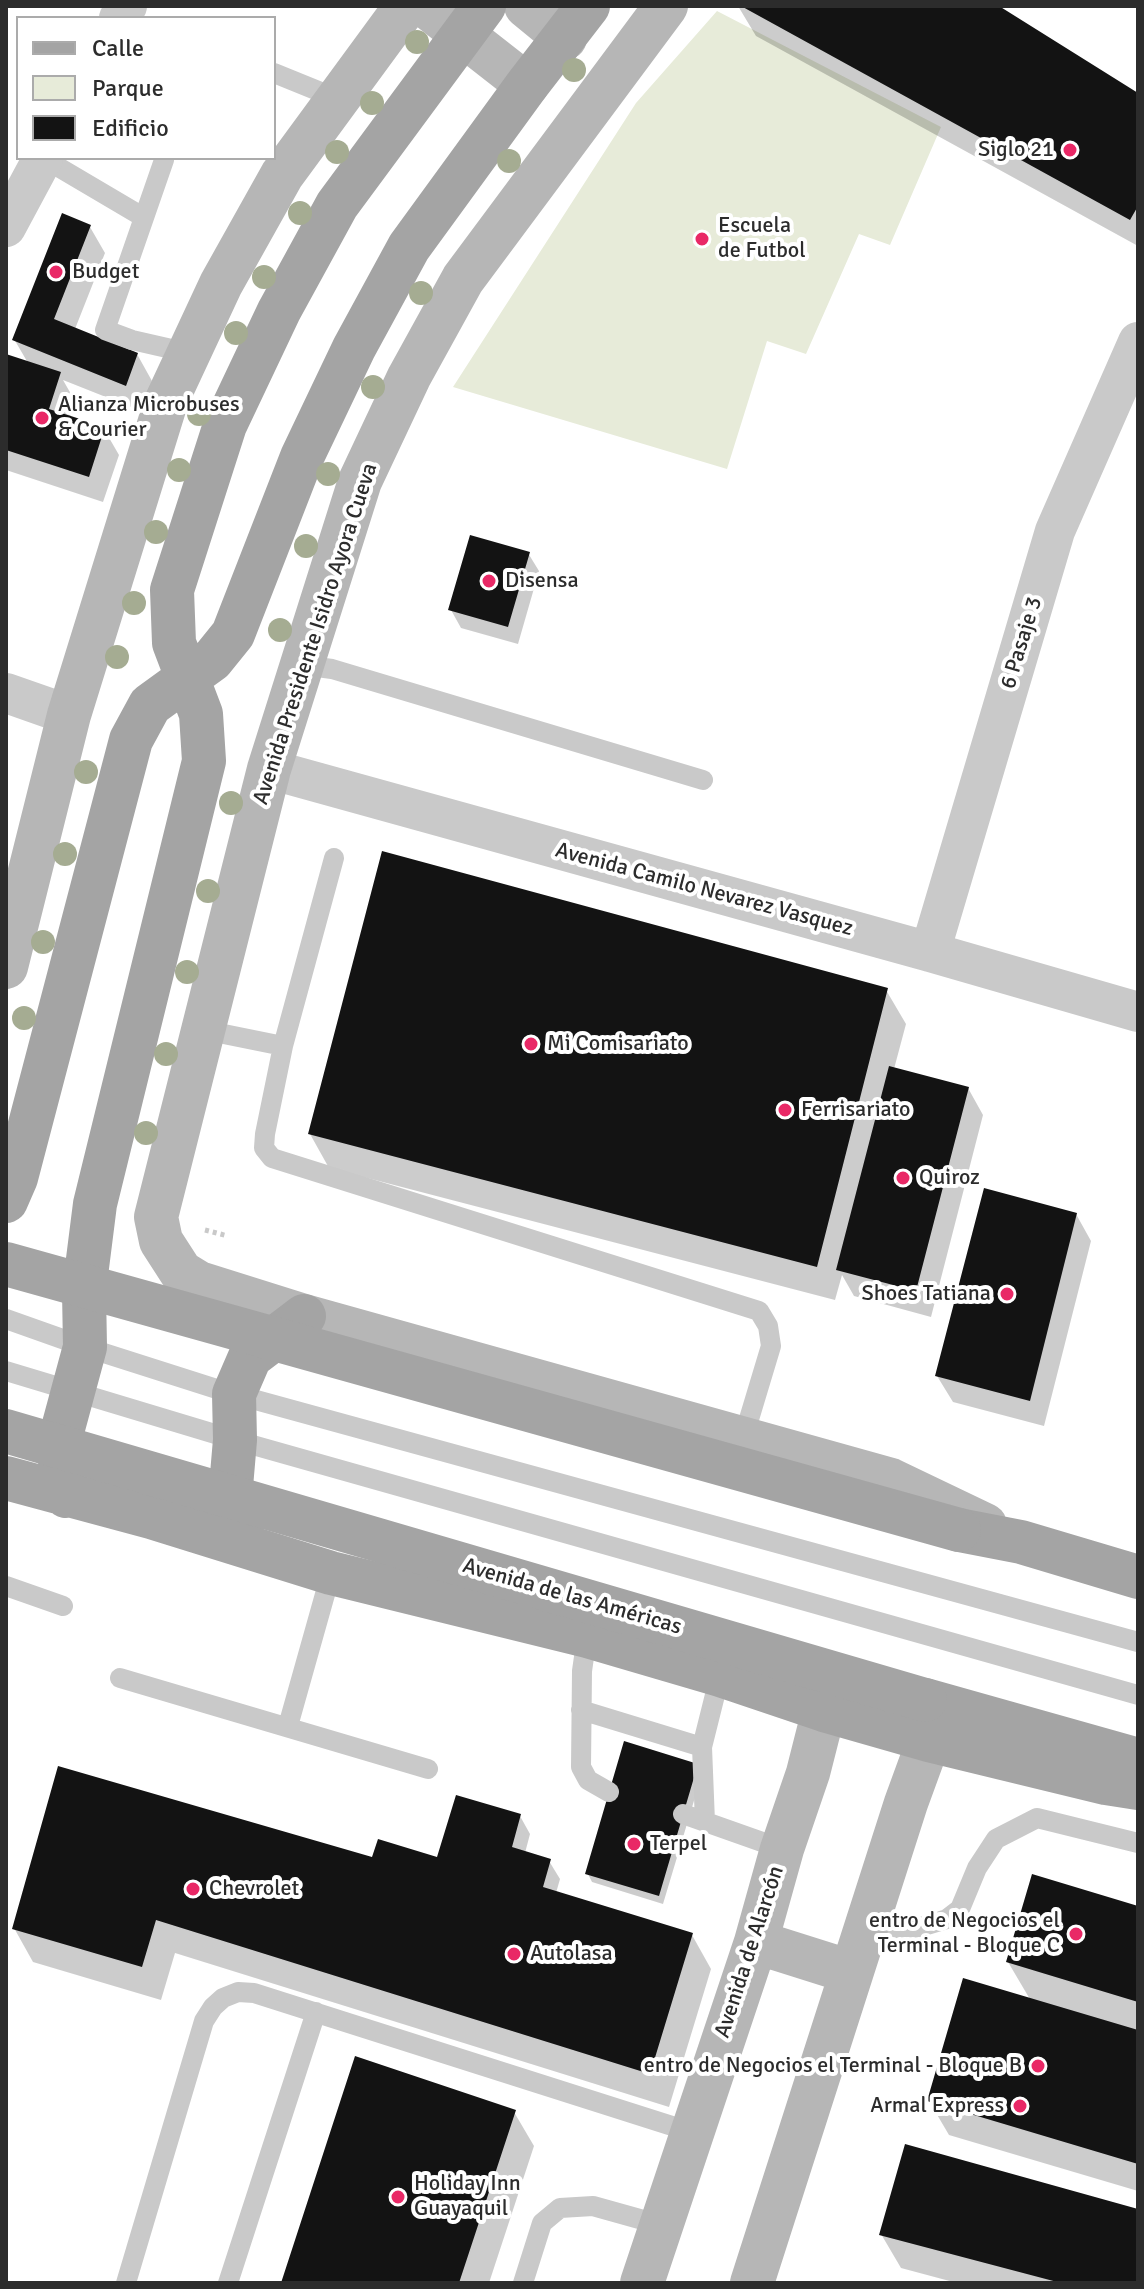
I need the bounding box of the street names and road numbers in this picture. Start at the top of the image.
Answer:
street label: Avenida Presidente Isidro Ayora Cueva [248,460,384,808]
street label: 6 Pasaje 3 [996,594,1048,692]
street label: Avenida Camilo Nevarez Vasquez [552,838,856,942]
street label: Avenida de las Américas [459,1553,685,1641]
street label: Avenida de Alarcón [710,1863,790,2041]

